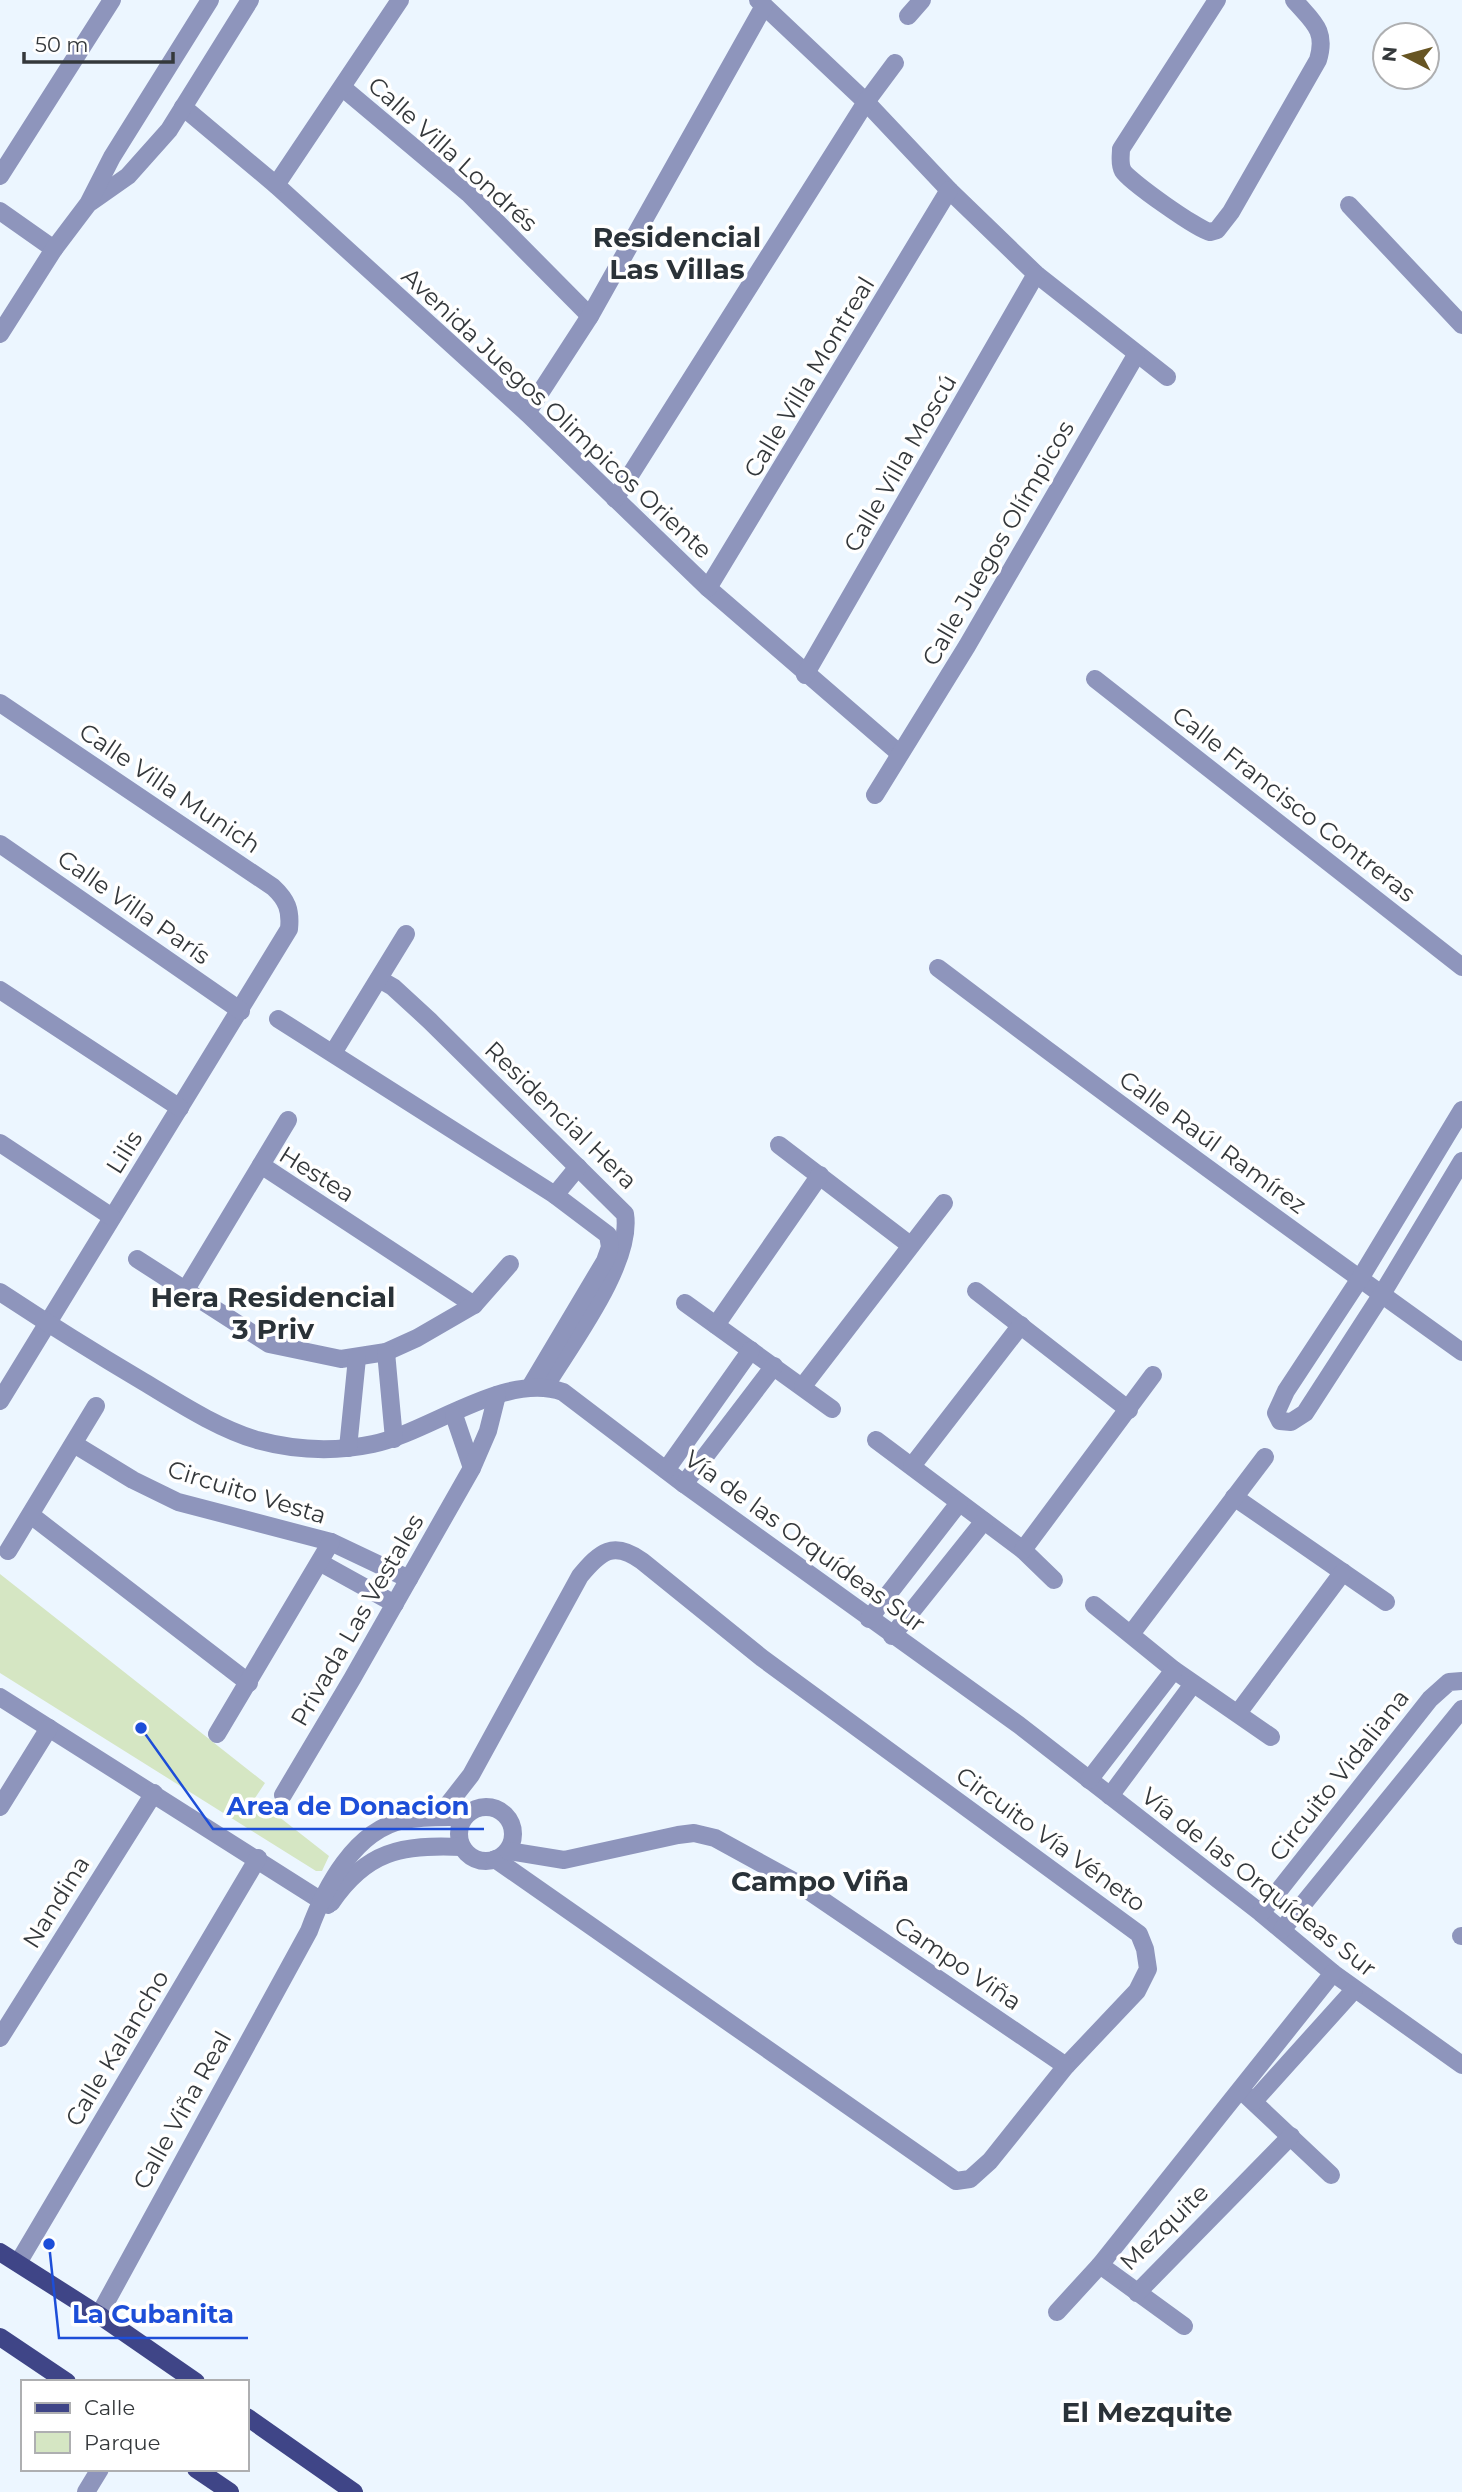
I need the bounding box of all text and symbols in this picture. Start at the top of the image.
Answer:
scale bar [24,21,173,65]
north arrow [1371,21,1441,91]
text: 50 m [35,32,89,57]
text: N [1377,45,1402,63]
street label: Calle Villa Londrés [362,70,544,238]
district label: Residencial Las Villas [593,220,761,286]
street label: Avenida Juegos Olimpicos Oriente [396,261,718,565]
street label: Calle Villa Montreal [738,271,880,483]
street label: Calle Villa Moscú [837,369,963,557]
street label: Calle Juegos Olímpicos [916,415,1080,671]
street label: Calle Francisco Contreras [1167,700,1421,908]
street label: Calle Villa Munich [74,717,266,859]
street label: Calle Villa París [52,844,216,970]
street label: Residencial Hera [479,1035,643,1195]
street label: Calle Raúl Ramírez [1114,1064,1312,1220]
street label: Lilis [100,1125,148,1179]
street label: Hestea [274,1140,360,1208]
district label: Hera Residencial 3 Priv [150,1280,396,1346]
street label: Vía de las Orquídeas Sur [679,1444,931,1638]
street label: Circuito Vesta [164,1454,330,1530]
street label: Privada Las Vestales [284,1509,430,1731]
street label: Circuito Vidaliana [1263,1683,1415,1867]
street label: Circuito Vía Véneto [950,1760,1152,1918]
street label: Vía de las Orquídeas Sur [1136,1781,1382,1983]
callout: Area de Donacion [213,1782,484,1829]
text: Area de Donacion [226,1790,469,1822]
street label: Nandina [16,1851,96,1953]
district label: Campo Viña [731,1864,909,1898]
street label: Campo Viña [889,1910,1027,2016]
street label: Calle Kalancho [59,1965,175,2131]
street label: Calle Viña Real [127,2026,237,2194]
street label: Mezquite [1114,2178,1214,2276]
callout: La Cubanita [59,2291,248,2338]
text: La Cubanita [72,2298,234,2330]
legend [21,2380,248,2471]
text: Calle [84,2395,135,2420]
district label: El Mezquite [1062,2395,1232,2429]
text: Parque [84,2430,160,2455]

